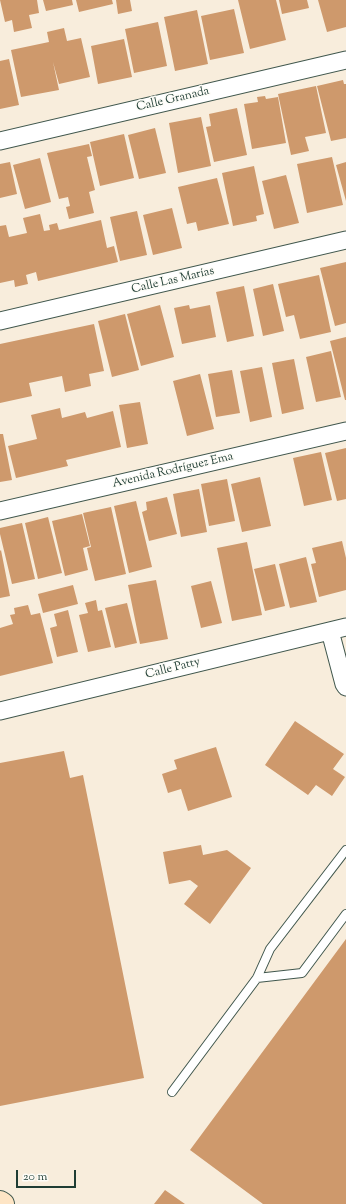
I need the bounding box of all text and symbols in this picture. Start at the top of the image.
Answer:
street label: Calle Granada [135,85,211,115]
street label: Calle Las Marías [130,264,216,298]
street label: Avenida Rodríguez Ema [111,450,235,492]
street label: Calle Patty [144,655,202,683]
scale bar [18,1162,78,1188]
text: 20 m [23,1168,47,1186]

